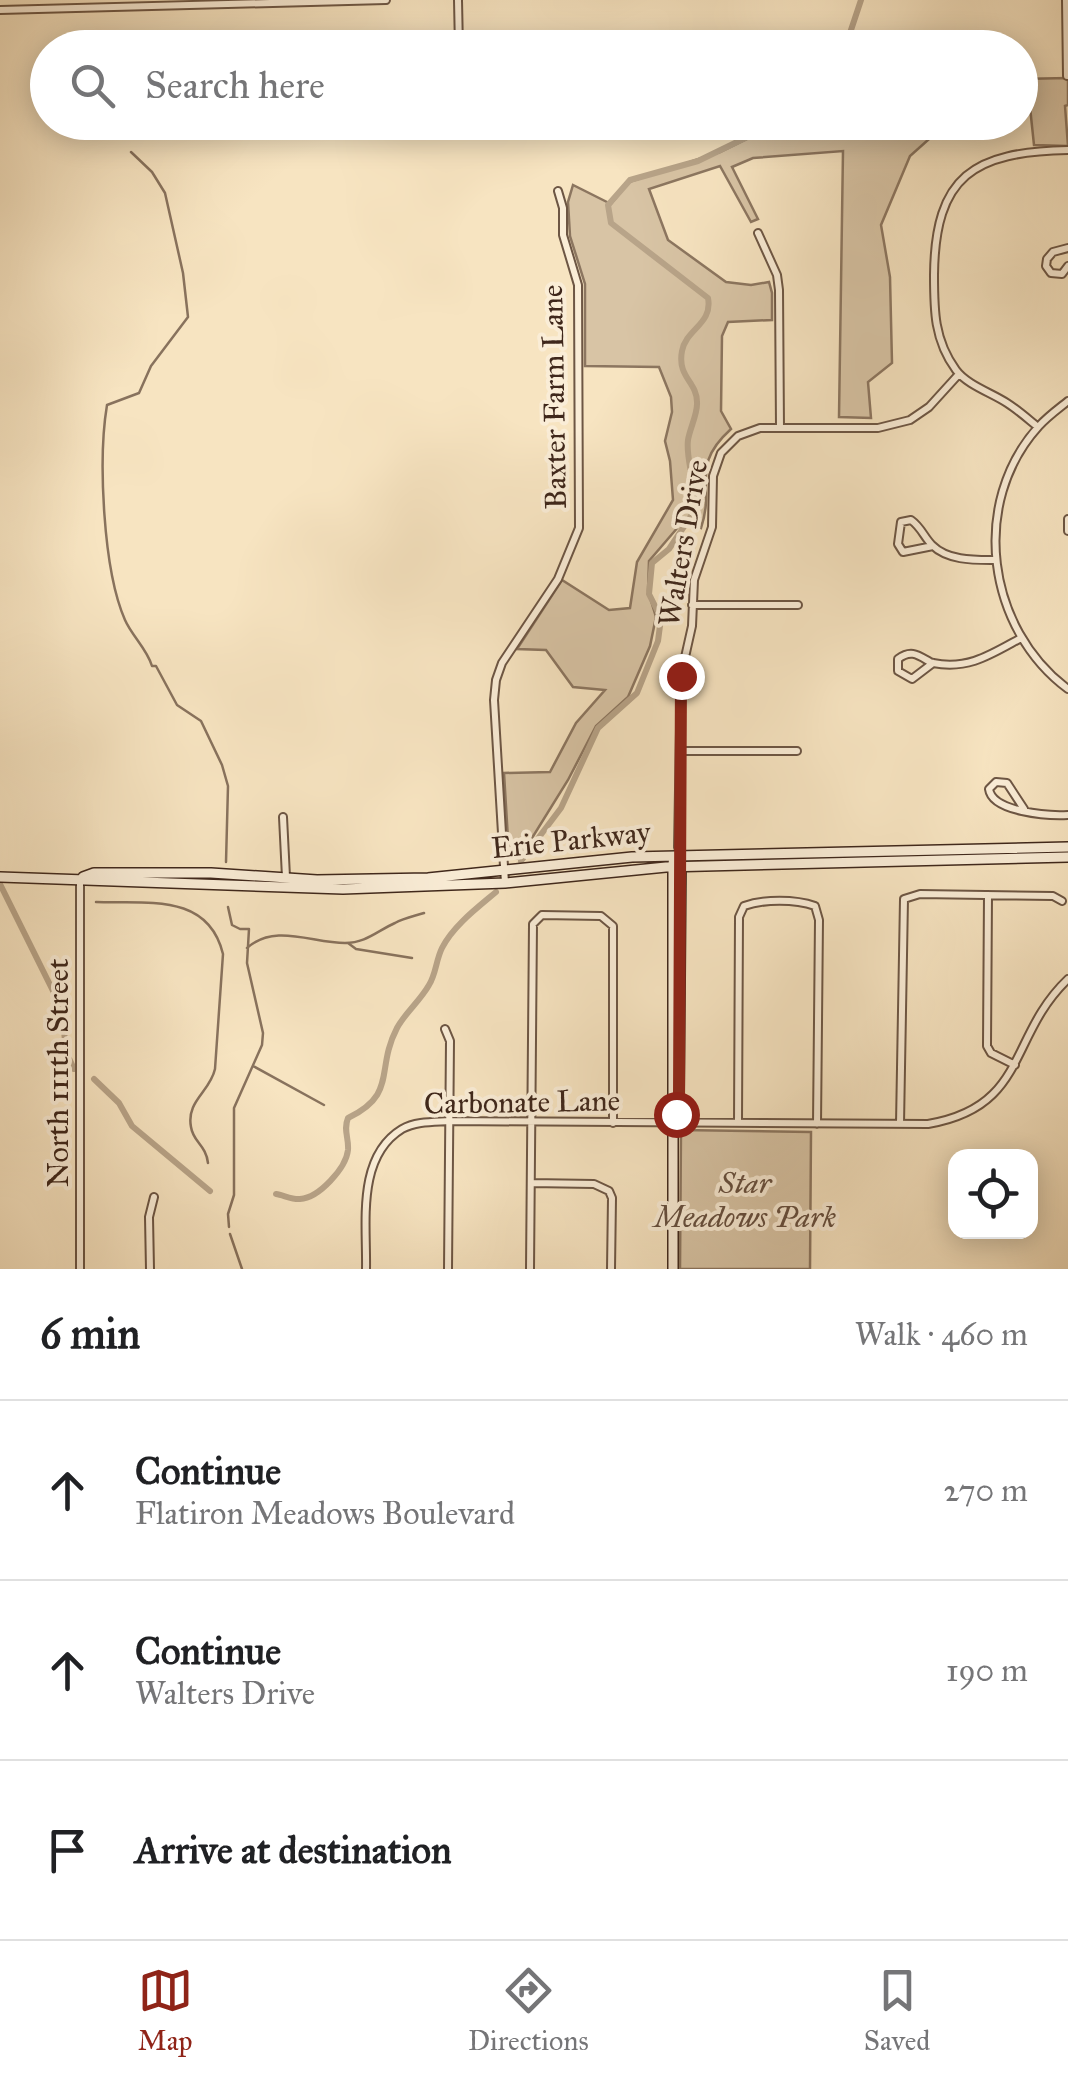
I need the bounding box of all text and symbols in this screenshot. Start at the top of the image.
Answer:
search box [30,30,1038,140]
icon: search [65,58,120,113]
text: Search here [145,62,325,108]
street label: Baxter Farm Lane [534,284,574,510]
street label: Walters Drive [651,457,715,629]
route end [659,654,705,700]
street label: Erie Parkway [490,814,653,866]
street label: North 111th Street [40,958,76,1188]
street label: Carbonate Lane [424,1082,620,1122]
route start [654,1092,700,1138]
map controls [948,1149,1038,1239]
button: locate [948,1149,1038,1239]
park label: Star Meadows Park [651,1165,836,1235]
text: 6 min [40,1308,140,1360]
text: Walk · 460 m [855,1315,1028,1354]
text: Continue [135,1448,281,1494]
icon: ahead [40,1463,95,1518]
text: 270 m [944,1471,1028,1510]
text: Flatiron Meadows Boulevard [135,1494,515,1533]
text: Continue [135,1628,281,1674]
icon: ahead [40,1643,95,1698]
text: 190 m [946,1651,1028,1690]
text: Walters Drive [135,1674,315,1713]
icon: arrive [40,1823,95,1878]
text: Arrive at destination [135,1827,452,1873]
tab: Map [138,1963,193,2058]
tab: Directions [468,1963,589,2058]
tab: Saved [864,1963,930,2058]

